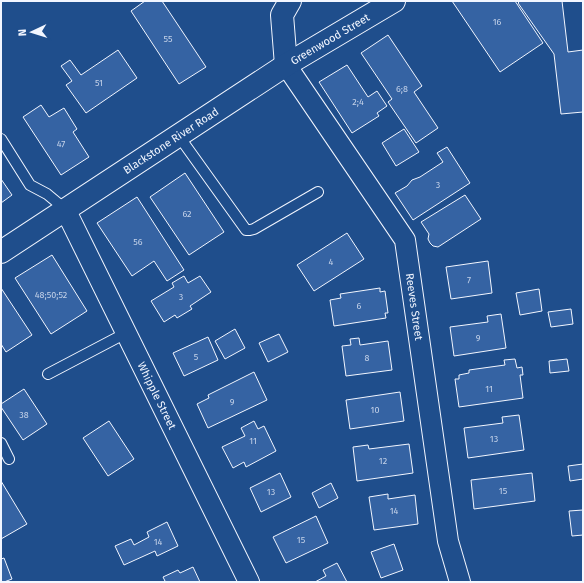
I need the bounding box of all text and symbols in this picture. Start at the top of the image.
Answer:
street label: Greenwood Street [288,11,372,68]
north arrow [12,12,52,52]
house number: 16 [493,17,502,27]
text: N [16,29,29,37]
house number: 55 [164,34,173,44]
house number: 51 [95,78,103,88]
house number: 6;8 [396,84,408,94]
house number: 2;4 [352,97,364,107]
street label: Blackstone River Road [121,105,221,177]
house number: 47 [57,139,65,149]
house number: 3 [436,180,440,190]
house number: 62 [182,209,192,219]
house number: 56 [133,237,143,247]
house number: 4 [329,257,334,267]
street label: Reeves Street [403,272,425,341]
house number: 7 [467,275,471,285]
house number: 48;50;52 [35,290,67,300]
house number: 3 [179,292,183,302]
house number: 6 [357,301,362,311]
house number: 9 [476,333,481,343]
house number: 5 [194,352,199,362]
house number: 8 [365,353,370,363]
street label: Whipple Street [134,360,179,432]
house number: 11 [485,384,493,394]
house number: 9 [230,397,235,407]
house number: 10 [371,405,379,415]
house number: 38 [19,410,29,420]
house number: 13 [490,434,498,444]
house number: 11 [249,436,257,446]
house number: 12 [379,456,387,466]
house number: 15 [499,486,508,496]
house number: 13 [267,487,275,497]
house number: 14 [390,506,399,516]
house number: 15 [297,535,306,545]
house number: 14 [154,537,163,547]

